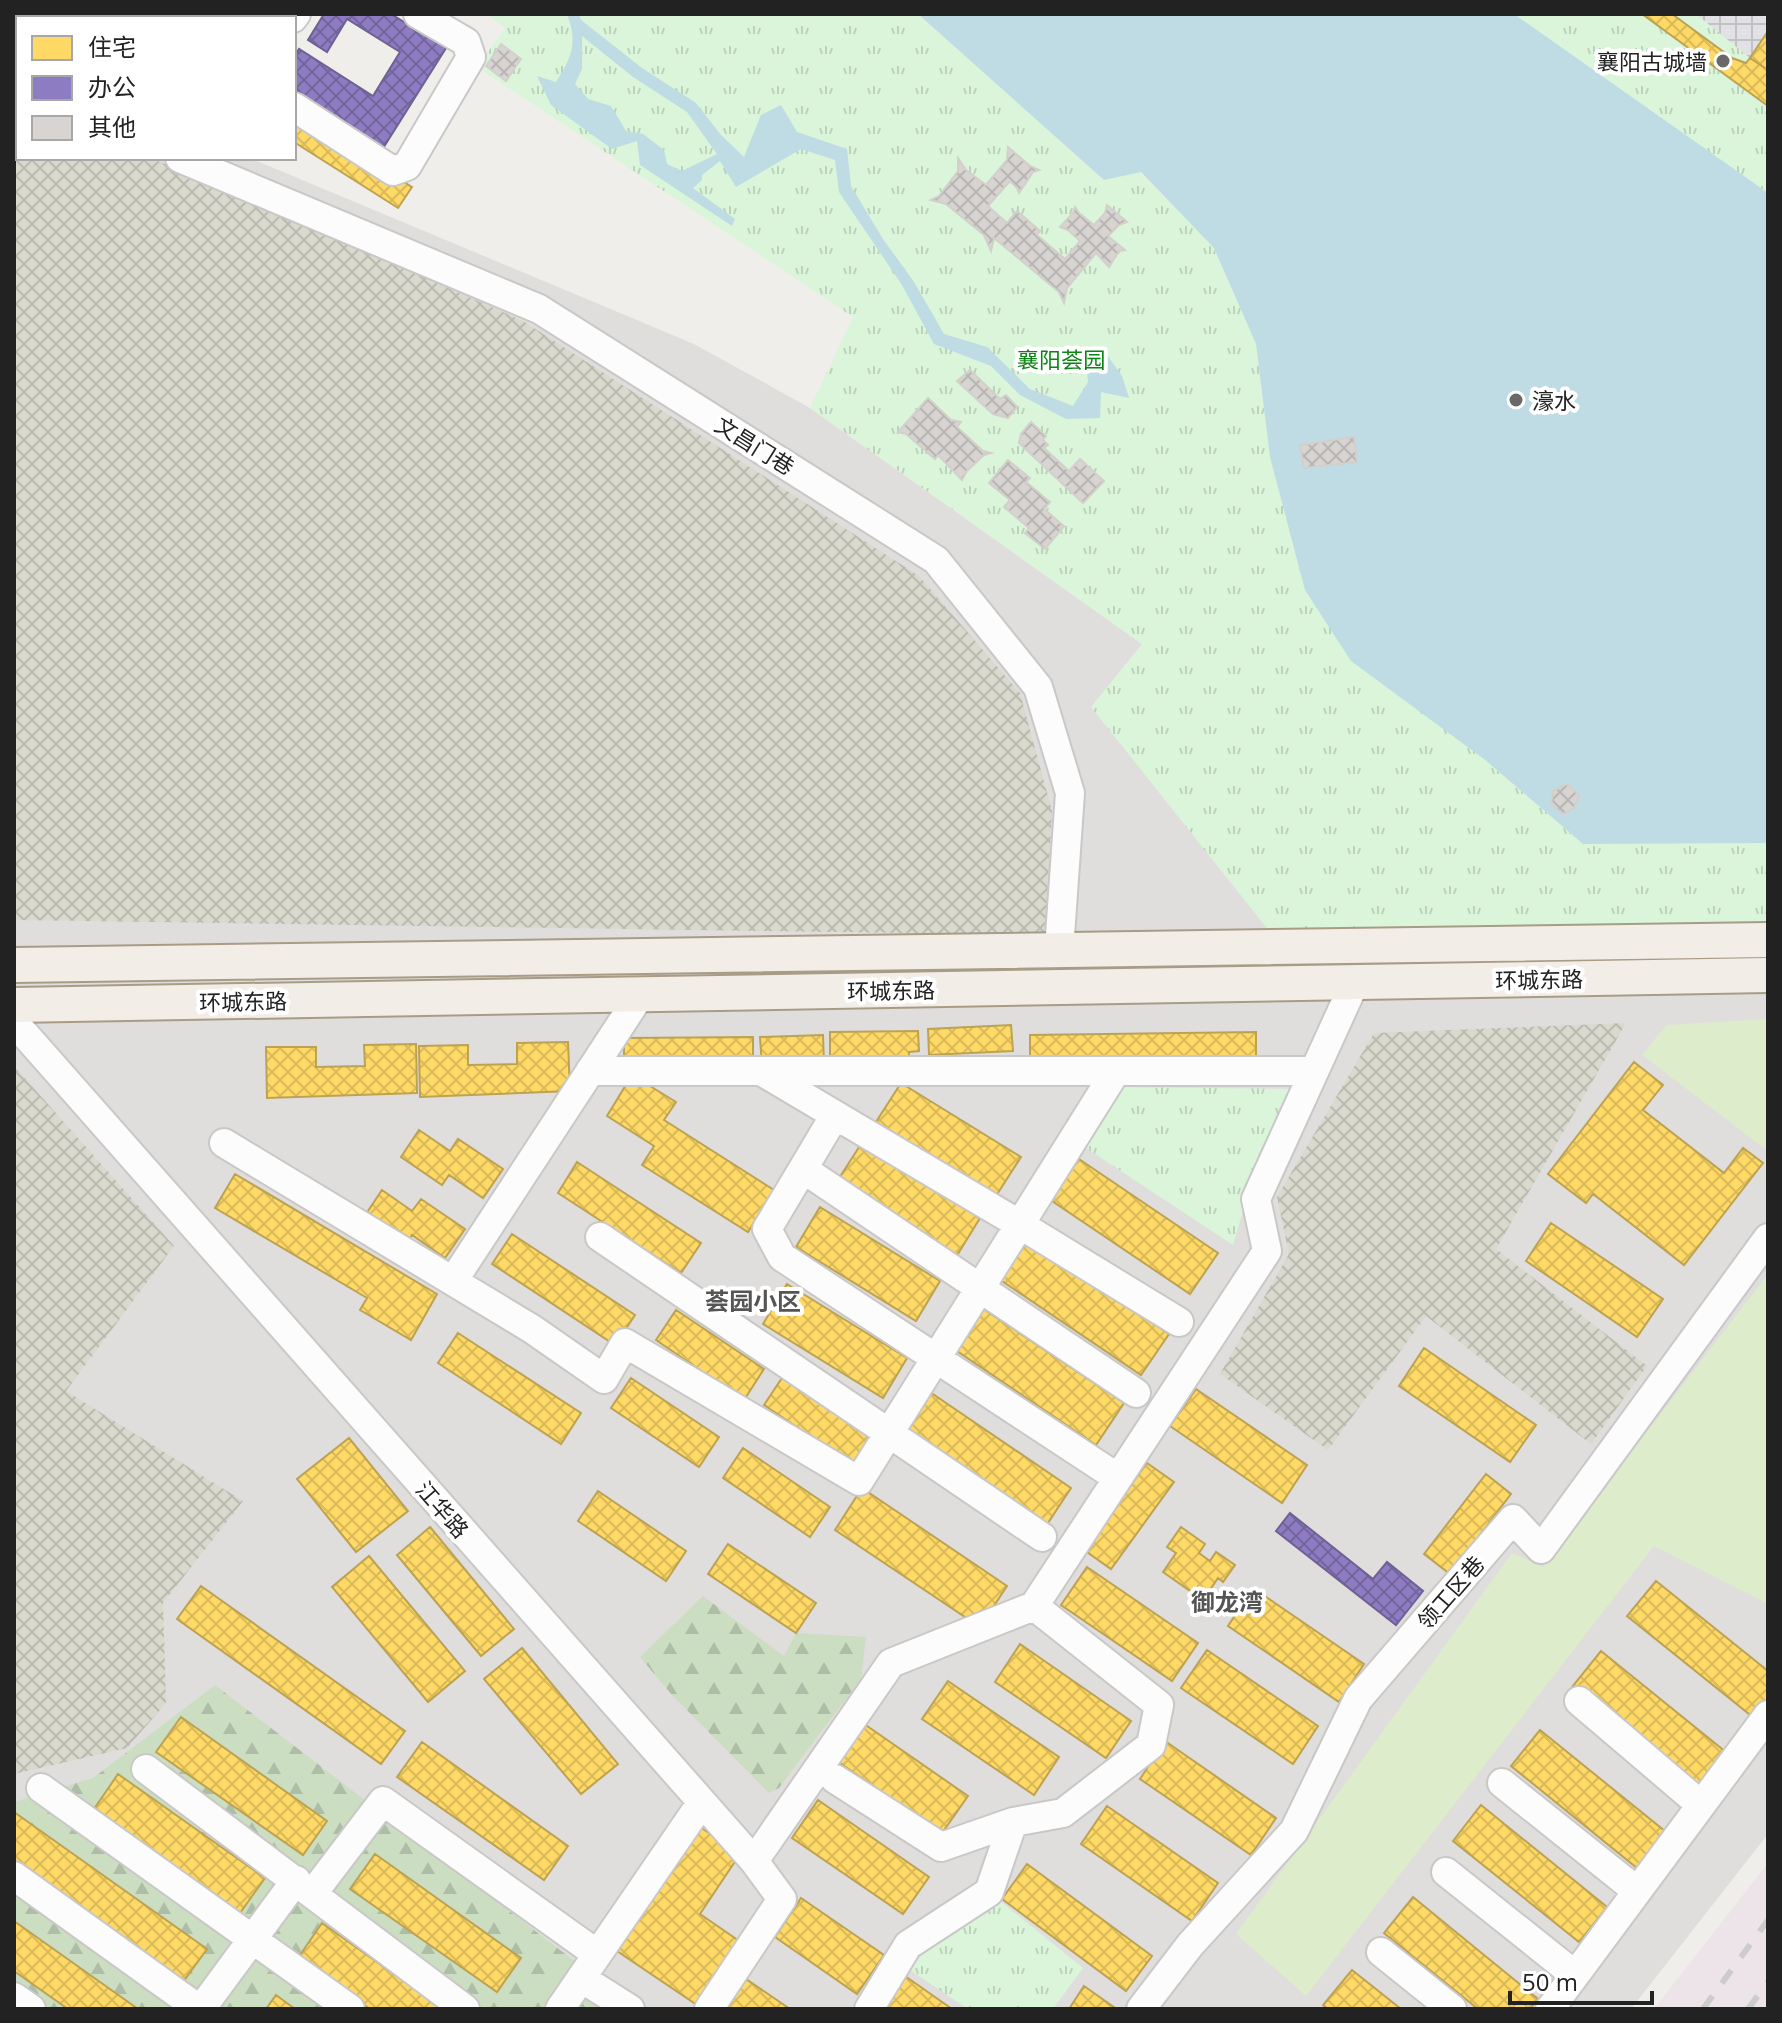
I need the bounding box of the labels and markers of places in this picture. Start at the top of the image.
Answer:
place label: 襄阳古城墙 [1597,46,1707,76]
marker: 襄阳古城墙 [1714,52,1732,70]
place label: 濠水 [1532,385,1576,415]
marker: 濠水 [1507,391,1525,409]

